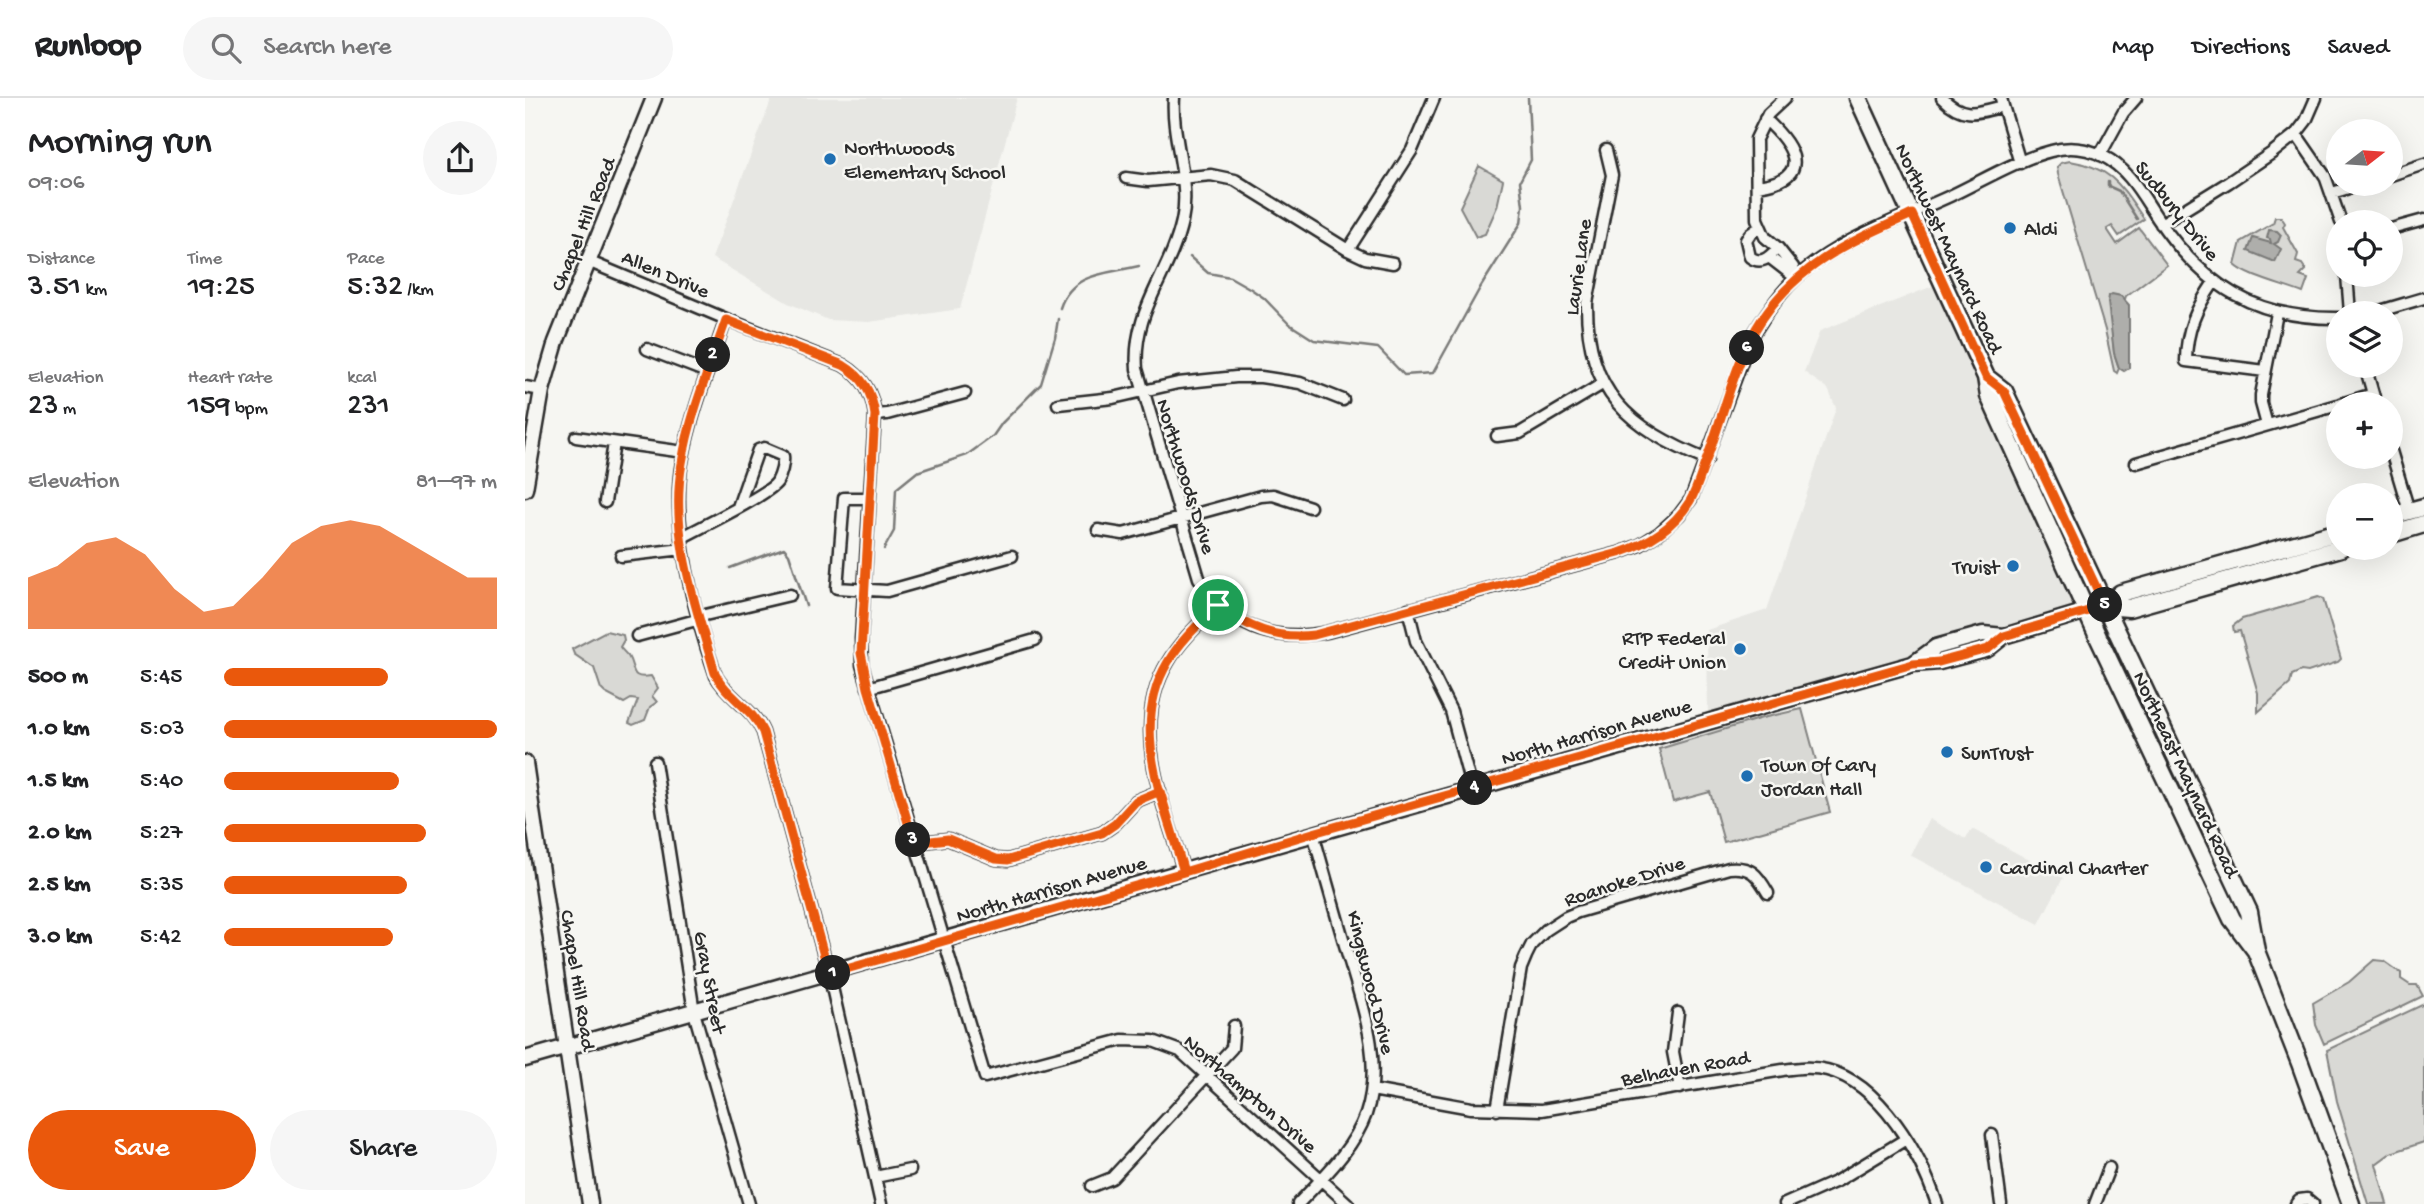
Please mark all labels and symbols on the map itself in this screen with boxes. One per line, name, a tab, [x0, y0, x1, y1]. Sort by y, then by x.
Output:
north arrow	[2326, 119, 2403, 196]
place label: Northwoods Elementary School	[844, 138, 1006, 187]
street label: Northwest Maynard Road	[1887, 140, 2007, 360]
marker: Northwoods Elementary School	[822, 151, 838, 167]
street label: Chapel Hill Road	[547, 153, 624, 296]
street label: Sudbury Drive	[2127, 157, 2224, 268]
street label: Laurie Lane	[1561, 216, 1600, 317]
place label: Aldi	[2024, 219, 2058, 244]
marker: Aldi	[2002, 220, 2018, 236]
street label: Allen Drive	[617, 247, 713, 306]
pin: 6	[1729, 330, 1765, 366]
pin: 2	[695, 338, 731, 372]
street label: Northwoods Drive	[1148, 396, 1219, 559]
place label: Truist	[1952, 557, 2001, 582]
marker: Truist	[2005, 558, 2021, 574]
pin	[1188, 575, 1248, 635]
pin: 5	[2087, 588, 2123, 622]
place label: RTP Federal Credit Union	[1618, 628, 1726, 677]
marker: RTP Federal Credit Union	[1732, 641, 1748, 657]
street label: Northeast Maynard Road	[2125, 668, 2243, 884]
street label: North Harrison Avenue	[1499, 695, 1696, 773]
place label: SunTrust	[1961, 743, 2035, 768]
marker: SunTrust	[1939, 744, 1955, 760]
place label: Town Of Cary Jordan Hall	[1760, 755, 1876, 804]
marker: Town Of Cary Jordan Hall	[1739, 768, 1755, 784]
pin: 4	[1457, 770, 1493, 806]
pin: 3	[895, 822, 931, 858]
street label: North Harrison Avenue	[954, 852, 1151, 930]
street label: Roanoke Drive	[1562, 852, 1690, 915]
place label: Cardinal Charter	[2000, 858, 2149, 883]
marker: Cardinal Charter	[1978, 859, 1994, 875]
street label: Chapel Hill Road	[552, 909, 599, 1054]
street label: Kingswood Drive	[1339, 909, 1399, 1058]
street label: Gray Street	[685, 929, 730, 1038]
pin: 1	[815, 956, 851, 990]
street label: Northampton Drive	[1177, 1031, 1322, 1161]
street label: Belhaven Road	[1618, 1047, 1753, 1094]

